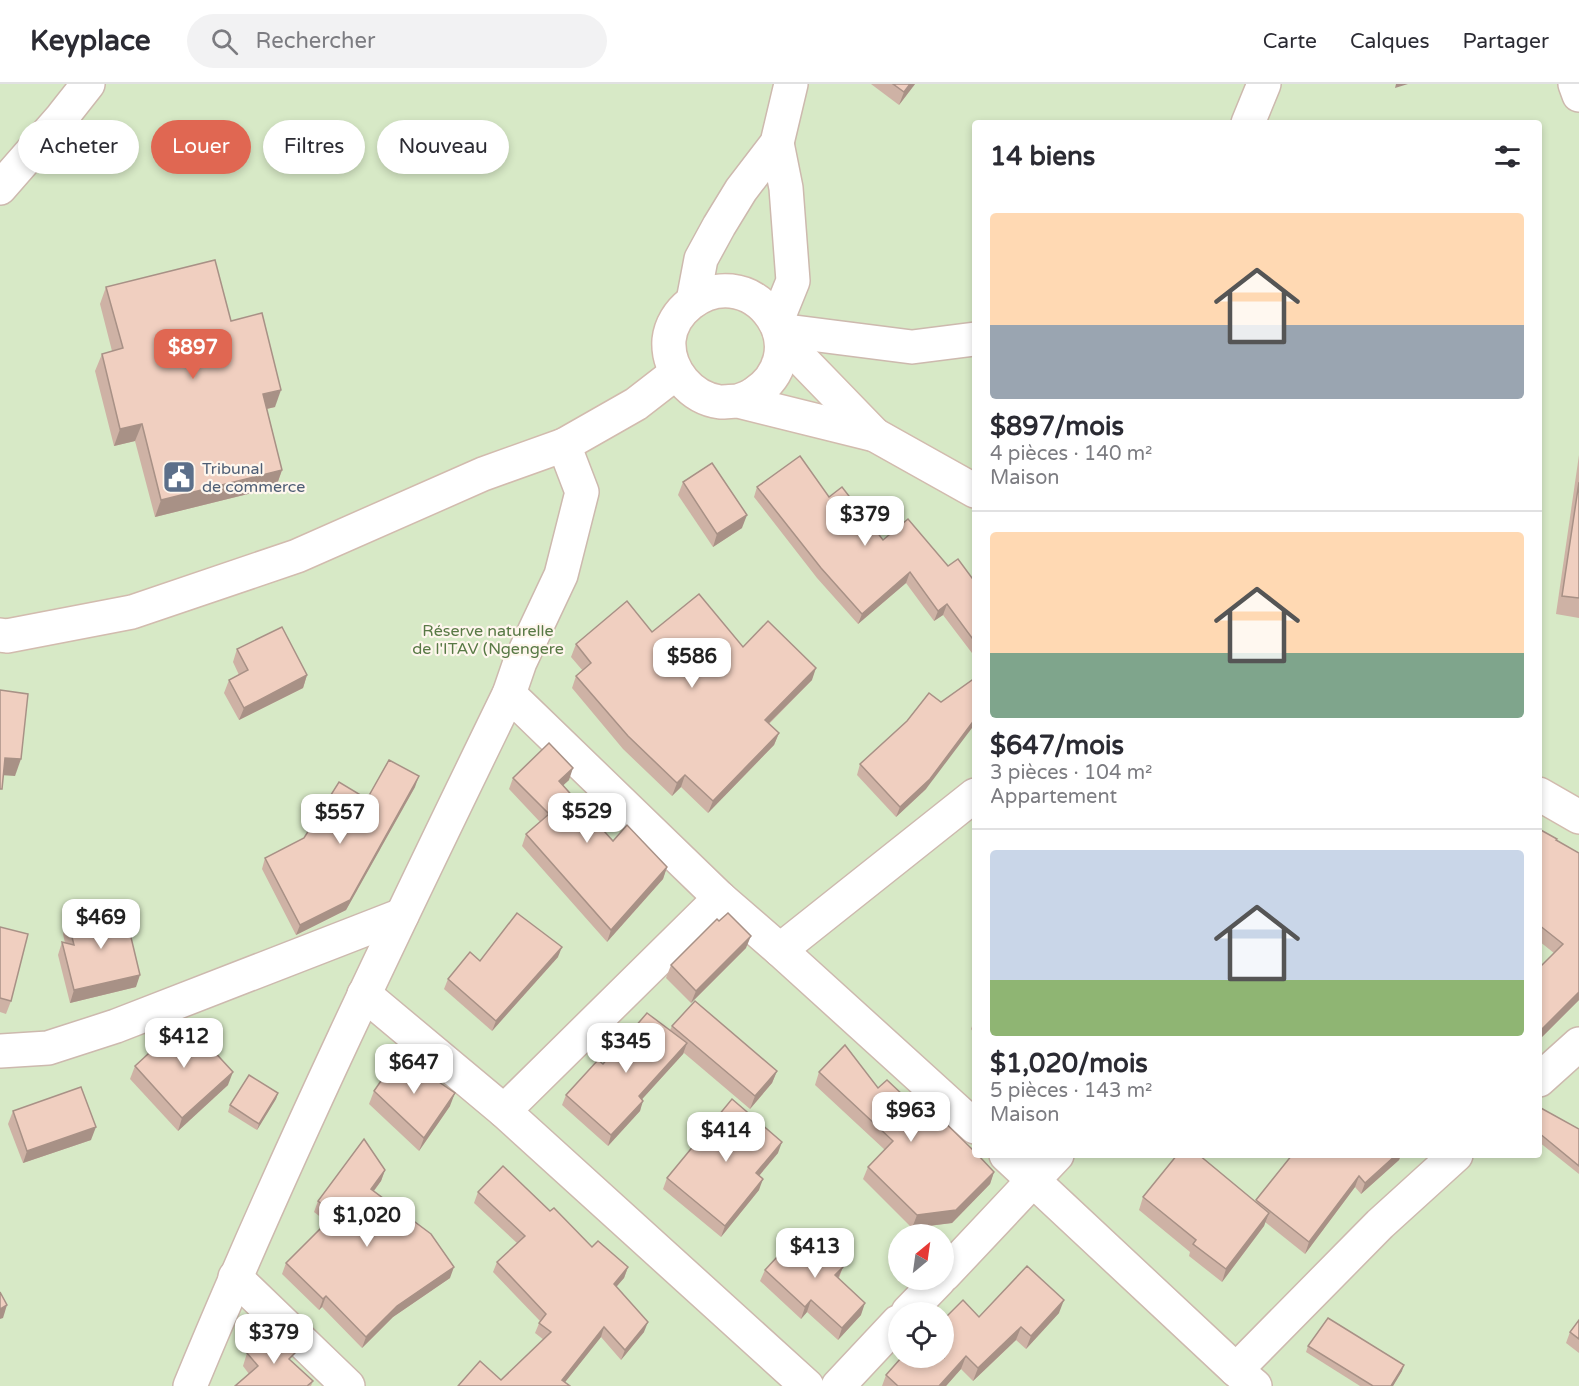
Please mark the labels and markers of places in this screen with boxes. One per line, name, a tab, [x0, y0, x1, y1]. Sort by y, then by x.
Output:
pin: $897	[157, 329, 229, 380]
public building icon: Tribunal de commerce	[161, 459, 197, 495]
place label: Tribunal de commerce	[202, 459, 305, 497]
pin: $379	[829, 496, 901, 547]
pin: $586	[656, 638, 728, 689]
pin: $529	[551, 793, 623, 844]
pin: $557	[304, 794, 376, 845]
pin: $469	[65, 899, 137, 950]
pin: $412	[148, 1018, 220, 1069]
pin: $345	[590, 1023, 662, 1074]
pin: $647	[378, 1044, 450, 1095]
pin: $963	[875, 1092, 947, 1143]
pin: $414	[690, 1112, 762, 1163]
pin: $1,020	[318, 1197, 416, 1248]
pin: $413	[779, 1228, 851, 1279]
pin: $379	[238, 1314, 310, 1365]

